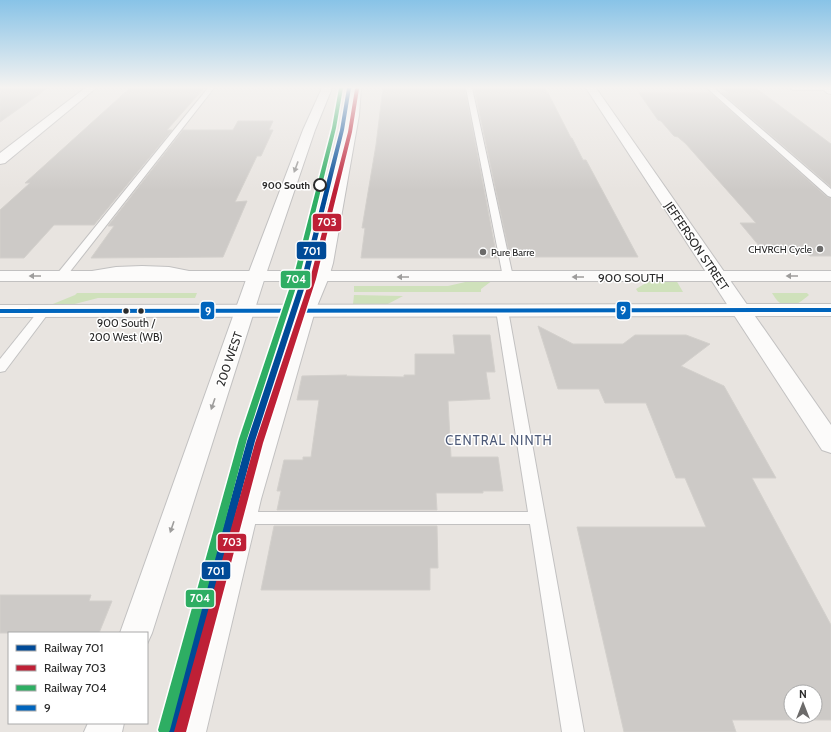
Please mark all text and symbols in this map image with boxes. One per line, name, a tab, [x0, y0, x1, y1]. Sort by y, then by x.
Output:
one-way arrow	[293, 161, 299, 173]
marker: 900 South	[313, 178, 327, 192]
place label: 900 South	[262, 179, 310, 192]
street label: JEFFERSON STREET	[661, 198, 733, 294]
line badge: 703	[312, 213, 342, 232]
text: 703	[317, 215, 337, 229]
line badge: 701	[296, 241, 327, 260]
place label: CHVRCH Cycle	[748, 243, 812, 256]
text: 701	[303, 244, 321, 258]
marker: CHVRCH Cycle	[815, 244, 825, 254]
place label: Pure Barre	[491, 246, 534, 259]
marker: Pure Barre	[478, 247, 488, 257]
line badge: 704	[280, 270, 311, 289]
street label: 900 SOUTH	[598, 270, 664, 285]
text: 704	[286, 272, 306, 286]
one-way arrow	[28, 273, 41, 279]
one-way arrow	[785, 273, 798, 279]
one-way arrow	[396, 274, 409, 280]
one-way arrow	[571, 274, 584, 280]
line badge: 9	[200, 301, 215, 320]
line badge: 9	[616, 301, 631, 320]
text: 9	[620, 303, 626, 317]
text: 9	[205, 304, 211, 318]
marker: 900 South / 200 West (WB)	[121, 306, 131, 316]
unlabelled marker	[136, 306, 146, 316]
place label: 900 South / 200 West (WB)	[89, 316, 163, 344]
street label: 200 WEST	[213, 329, 246, 388]
one-way arrow	[210, 398, 216, 410]
district label: CENTRAL NINTH	[445, 432, 553, 448]
one-way arrow	[169, 521, 175, 533]
line badge: 703	[217, 533, 247, 552]
text: 703	[222, 535, 242, 549]
line badge: 701	[201, 561, 231, 580]
text: 701	[207, 564, 225, 578]
line badge: 704	[185, 589, 215, 608]
text: 704	[190, 591, 210, 605]
legend	[8, 632, 148, 724]
text: Railway 701	[44, 640, 103, 655]
text: Railway 703	[44, 660, 106, 675]
text: Railway 704	[44, 680, 106, 695]
north arrow	[783, 684, 823, 724]
text: N	[799, 687, 807, 701]
text: 9	[44, 700, 51, 715]

